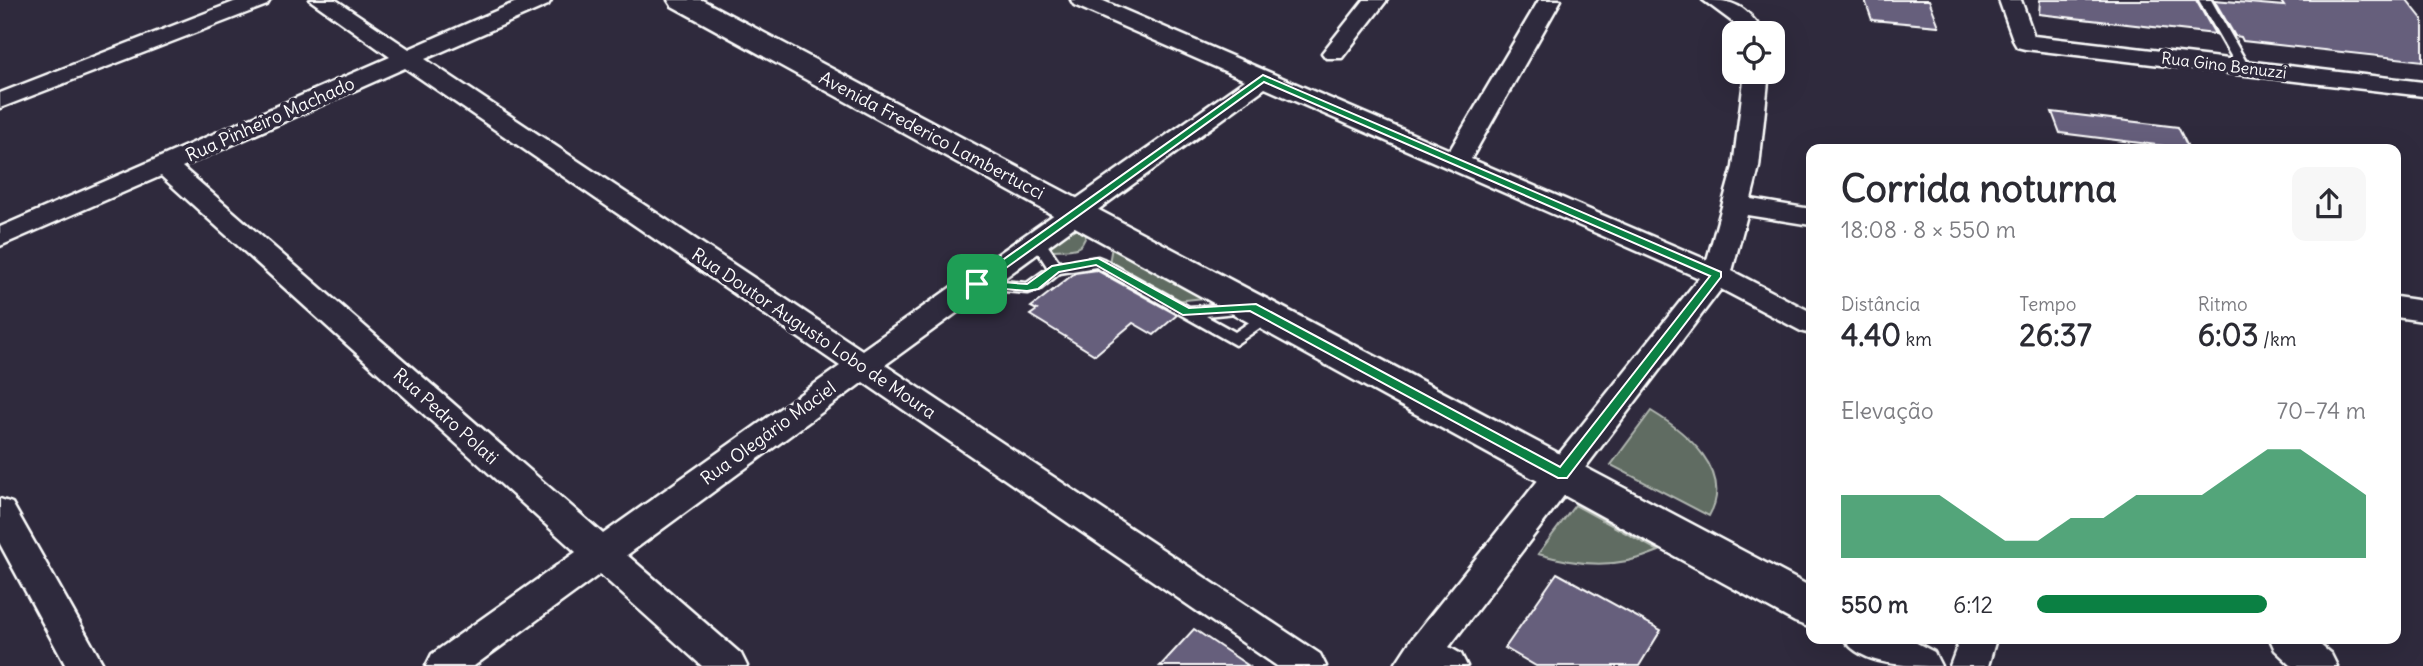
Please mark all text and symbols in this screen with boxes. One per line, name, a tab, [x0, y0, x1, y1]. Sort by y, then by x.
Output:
map controls	[1722, 21, 1785, 84]
button: locate	[1722, 21, 1785, 84]
street label: Rua Gino Benuzzi	[2160, 47, 2288, 83]
street label: Avenida Frederico Lambertucci	[815, 66, 1049, 204]
street label: Rua Pinheiro Machado	[182, 71, 358, 167]
text: Corrida noturna	[1841, 165, 2117, 212]
button: share	[2292, 167, 2366, 241]
text: 18:08 · 8 × 550 m	[1841, 215, 2016, 244]
street label: Rua Doutor Augusto Lobo de Moura	[687, 242, 941, 424]
pin	[947, 254, 1007, 314]
icon: arrive	[958, 265, 996, 303]
text: Distância	[1841, 292, 1920, 316]
text: Tempo	[2019, 292, 2076, 316]
text: Ritmo	[2198, 292, 2248, 316]
text: 4.40	[1841, 316, 1901, 354]
text: 26:37	[2019, 316, 2092, 354]
text: 6:03	[2198, 316, 2259, 354]
text: km	[1901, 327, 1932, 351]
text: /km	[2259, 327, 2296, 351]
street label: Rua Pedro Polati	[389, 363, 503, 469]
street label: Rua Olegário Maciel	[696, 376, 840, 490]
text: Elevação	[1841, 396, 1934, 425]
text: 70–74 m	[2277, 396, 2366, 425]
text: 550 m	[1841, 590, 1908, 619]
text: 6:12	[1953, 590, 1993, 619]

